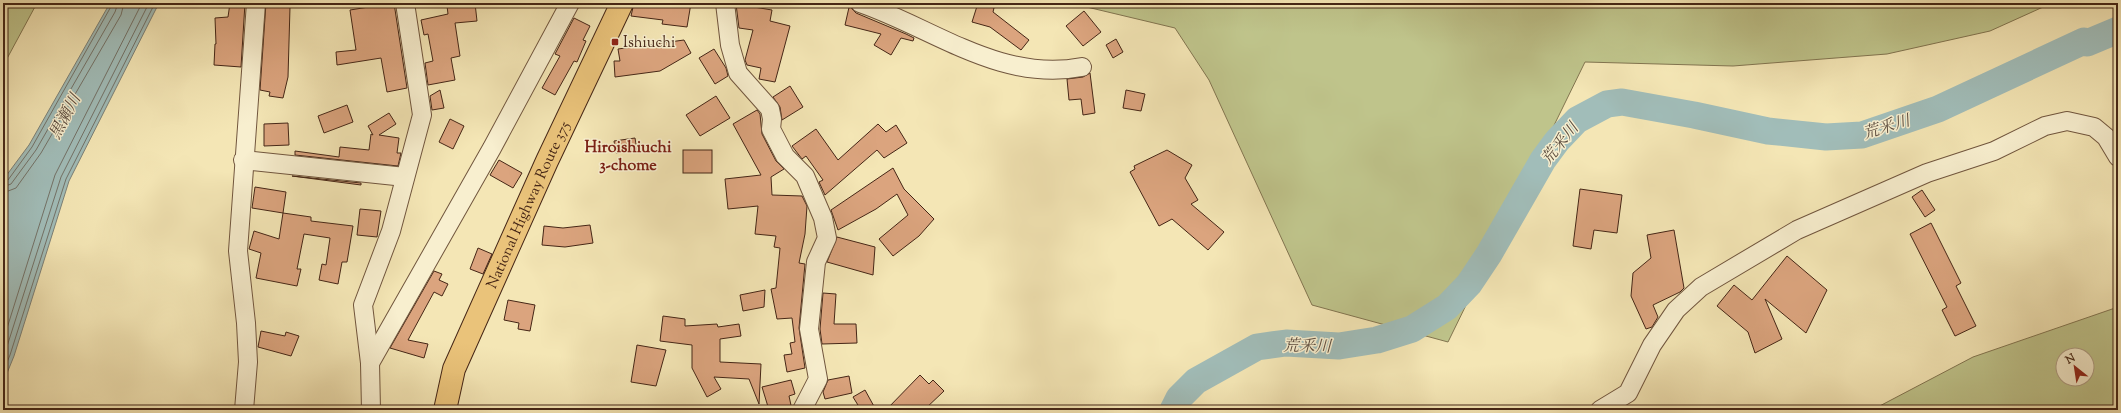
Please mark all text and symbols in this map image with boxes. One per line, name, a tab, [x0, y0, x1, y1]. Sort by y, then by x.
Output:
place label: Ishiuchi	[623, 33, 675, 54]
marker: Ishiuchi	[610, 37, 620, 47]
water label: 黒瀬川	[45, 89, 89, 144]
water label: 荒釆川	[1860, 110, 1915, 146]
water label: 荒釆川	[1537, 117, 1586, 170]
street label: National Highway Route 375	[482, 118, 576, 292]
district label: Hiroishiuchi 3-chome	[585, 137, 672, 178]
water label: 荒釆川	[1283, 336, 1333, 359]
north arrow	[2055, 347, 2095, 387]
text: N	[2062, 350, 2078, 369]

